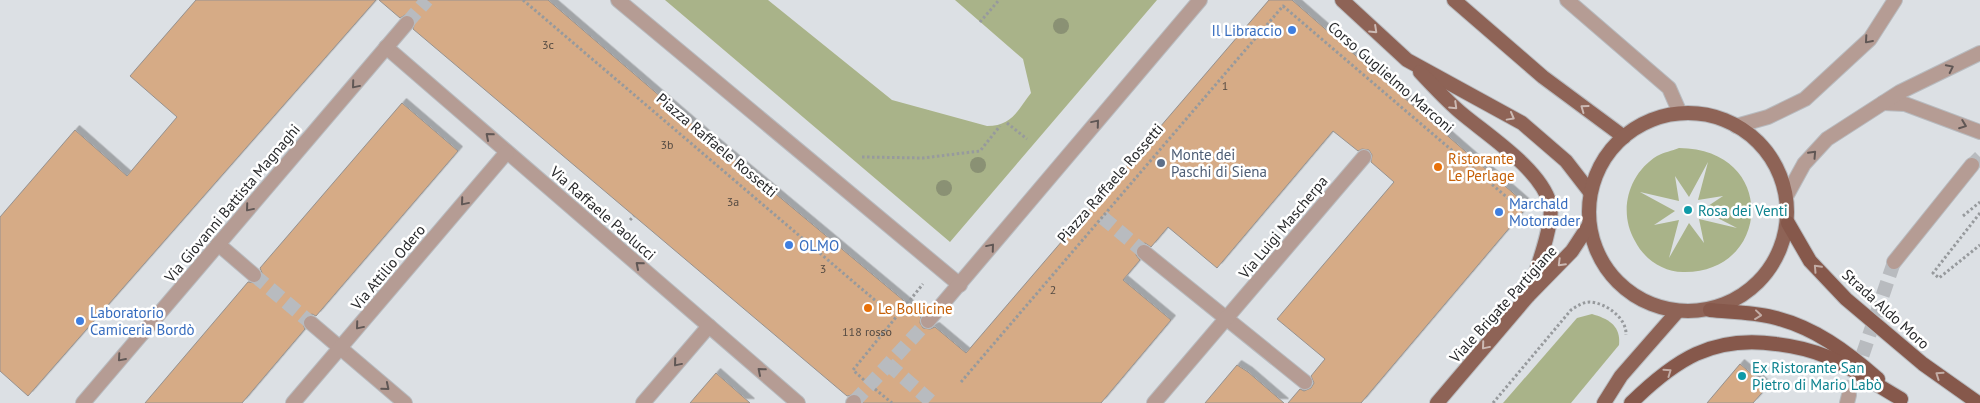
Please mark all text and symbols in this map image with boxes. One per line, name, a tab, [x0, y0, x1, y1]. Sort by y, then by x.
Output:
street label: Corso Guglielmo Marconi	[1324, 17, 1458, 137]
place label: Il Libraccio	[1212, 21, 1282, 40]
marker: Il Libraccio	[1286, 24, 1298, 36]
one-way arrow	[1369, 24, 1378, 33]
one-way arrow	[1865, 35, 1874, 44]
house number: 3c	[542, 37, 555, 52]
one-way arrow	[1945, 63, 1954, 74]
house number: 1	[1222, 78, 1228, 93]
one-way arrow	[351, 79, 360, 88]
street label: Piazza Raffaele Rossetti	[653, 89, 781, 201]
one-way arrow	[1448, 100, 1457, 109]
one-way arrow	[1580, 105, 1590, 114]
one-way arrow	[1505, 111, 1514, 121]
street label: Piazza Raffaele Rossetti	[1053, 119, 1167, 247]
one-way arrow	[1958, 119, 1967, 129]
street label: Via Giovanni Battista Magnaghi	[160, 120, 304, 287]
one-way arrow	[1090, 120, 1099, 129]
one-way arrow	[486, 133, 495, 142]
house number: 3b	[660, 137, 674, 152]
place label: Monte dei Paschi di Siena	[1171, 145, 1267, 181]
place label: Ristorante Le Perlage	[1448, 149, 1515, 185]
one-way arrow	[1807, 151, 1816, 160]
marker: Monte dei Paschi di Siena	[1155, 157, 1167, 169]
street label: Via Raffaele Paolucci	[546, 161, 660, 264]
marker: Ristorante Le Perlage	[1432, 161, 1444, 173]
street label: Via Luigi Mascherpa	[1234, 172, 1332, 283]
house number: 3a	[727, 194, 739, 209]
place label: Marchald Motorrader	[1509, 194, 1580, 230]
one-way arrow	[461, 196, 470, 205]
place label: Rosa dei Venti	[1698, 201, 1788, 220]
one-way arrow	[247, 202, 255, 211]
marker: Rosa dei Venti	[1682, 204, 1694, 216]
marker: Marchald Motorrader	[1493, 206, 1505, 218]
street label: Via Attilio Odero	[346, 220, 429, 314]
place label: OLMO	[799, 236, 839, 255]
marker: OLMO	[783, 239, 795, 251]
street label: Viale Brigate Partigiane	[1445, 241, 1561, 367]
one-way arrow	[986, 244, 995, 253]
one-way arrow	[1558, 257, 1567, 266]
house number: 3	[820, 261, 826, 276]
one-way arrow	[635, 262, 644, 271]
one-way arrow	[1814, 265, 1823, 274]
street label: Strada Aldo Moro	[1838, 265, 1934, 353]
house number: 2	[1050, 282, 1056, 297]
place label: Le Bollicine	[878, 299, 953, 318]
marker: Le Bollicine	[862, 302, 874, 314]
place label: Laboratorio Camiceria Bordò	[90, 303, 195, 339]
one-way arrow	[1755, 309, 1763, 320]
marker: Laboratorio Camiceria Bordò	[74, 315, 86, 327]
one-way arrow	[355, 320, 364, 329]
house number: 118 rosso	[842, 324, 892, 339]
one-way arrow	[1482, 341, 1491, 350]
one-way arrow	[118, 353, 127, 362]
one-way arrow	[674, 357, 683, 366]
place label: Ex Ristorante San Pietro di Mario Labò	[1752, 358, 1882, 394]
one-way arrow	[758, 368, 767, 377]
one-way arrow	[1662, 369, 1672, 378]
marker: Ex Ristorante San Pietro di Mario Labò	[1736, 370, 1748, 382]
one-way arrow	[1935, 372, 1944, 381]
one-way arrow	[380, 381, 389, 389]

